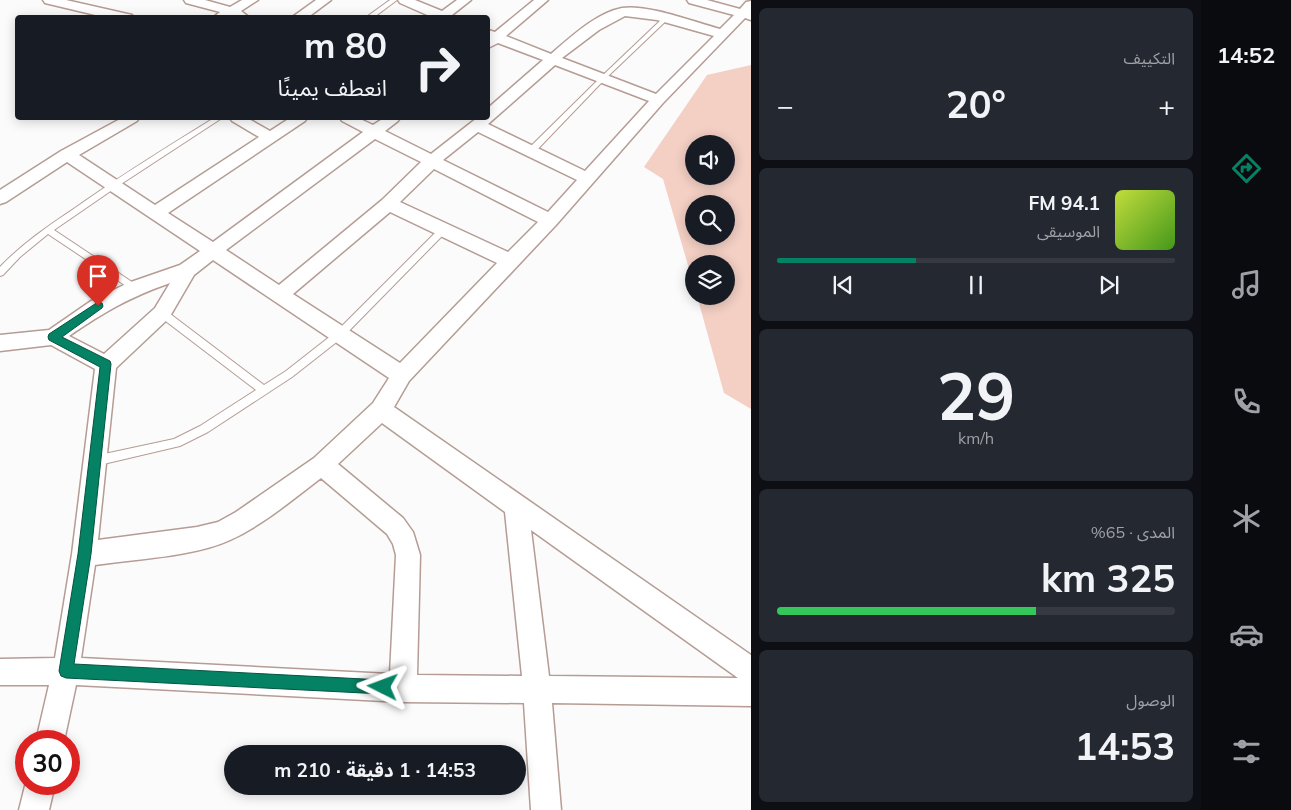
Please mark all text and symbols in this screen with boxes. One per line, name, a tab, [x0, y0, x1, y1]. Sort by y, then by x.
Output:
text: 80 m	[304, 23, 387, 67]
icon: right	[405, 35, 470, 100]
text: 14:52	[1217, 41, 1275, 69]
text: التكييف	[1123, 48, 1175, 68]
text: انعطف يمينًا	[277, 74, 387, 102]
text: 20°	[946, 80, 1006, 128]
text: −	[777, 88, 794, 123]
text: +	[1158, 88, 1175, 123]
map controls	[685, 135, 735, 305]
button: sound	[685, 135, 735, 185]
icon: directions	[1229, 151, 1264, 186]
text: 94.1 FM	[1028, 191, 1100, 215]
button: search	[685, 195, 735, 245]
text: الموسيقى	[1037, 221, 1100, 241]
pin	[77, 255, 119, 306]
button: layers	[685, 255, 735, 305]
icon: arrive	[84, 262, 112, 290]
icon: music	[1229, 267, 1264, 302]
icon: previous	[829, 271, 857, 299]
icon: pause	[962, 271, 990, 299]
icon: next	[1095, 271, 1123, 299]
text: 29	[937, 355, 1015, 436]
icon: phone	[1229, 384, 1264, 419]
text: km/h	[958, 428, 994, 448]
icon: climate	[1229, 501, 1264, 536]
text: المدى · 65%	[1091, 522, 1175, 542]
text: 325 km	[1041, 554, 1175, 602]
icon: car	[1229, 617, 1264, 652]
position arrow	[356, 660, 408, 712]
text: الوصول	[1126, 690, 1175, 710]
text: 14:53	[1074, 722, 1175, 770]
speed limit sign: 30	[15, 730, 80, 795]
icon: filters	[1229, 734, 1264, 769]
text: 14:53 · 1 دقيقة · 210 m	[274, 758, 476, 782]

